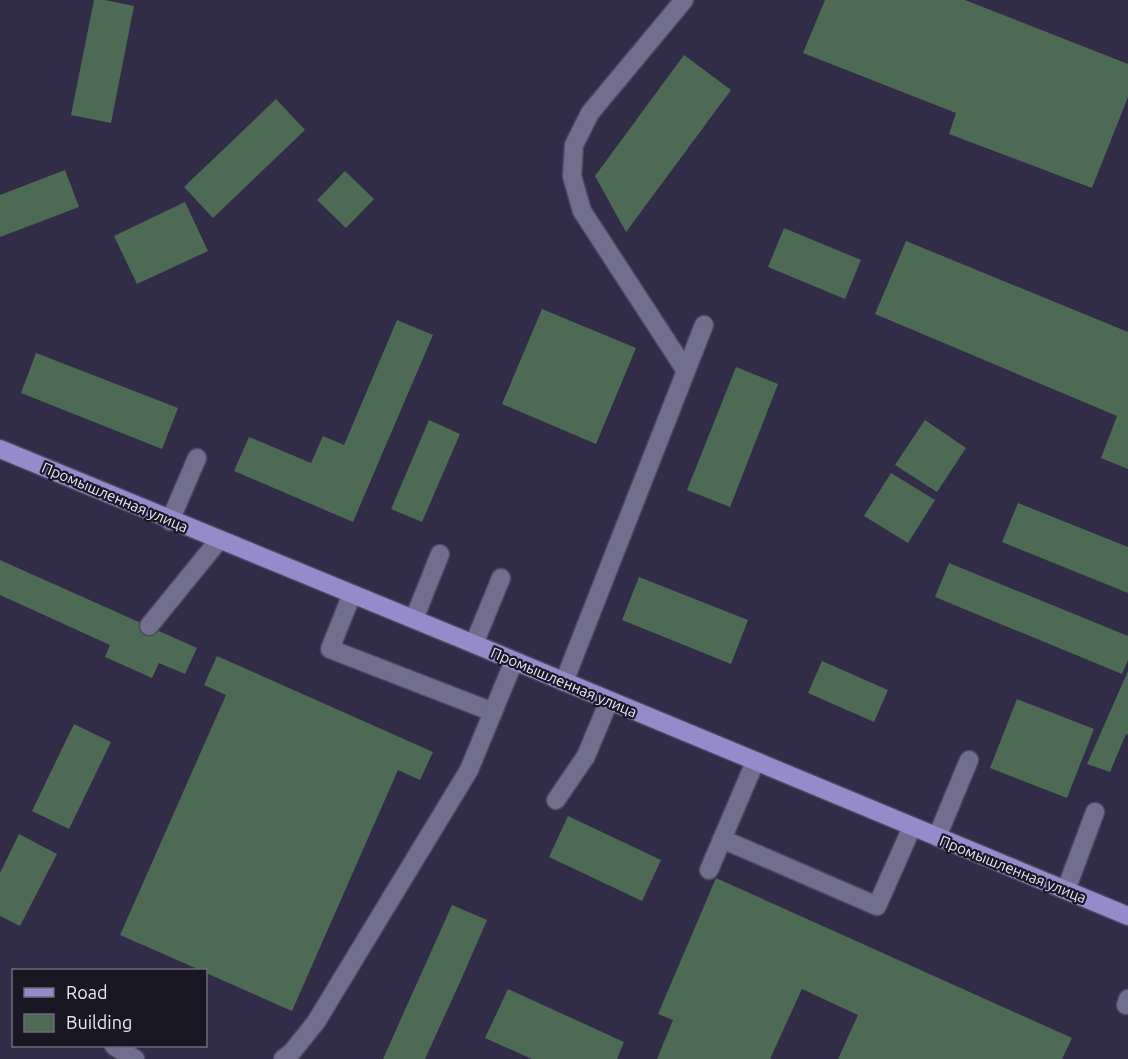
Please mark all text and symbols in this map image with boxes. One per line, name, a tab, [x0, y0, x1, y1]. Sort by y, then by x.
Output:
street label: Промышленная улица	[39, 459, 191, 535]
street label: Промышленная улица	[488, 644, 640, 720]
street label: Промышленная улица	[937, 832, 1089, 906]
legend	[12, 969, 207, 1047]
text: Road	[66, 982, 108, 1002]
text: Building	[66, 1012, 132, 1032]

